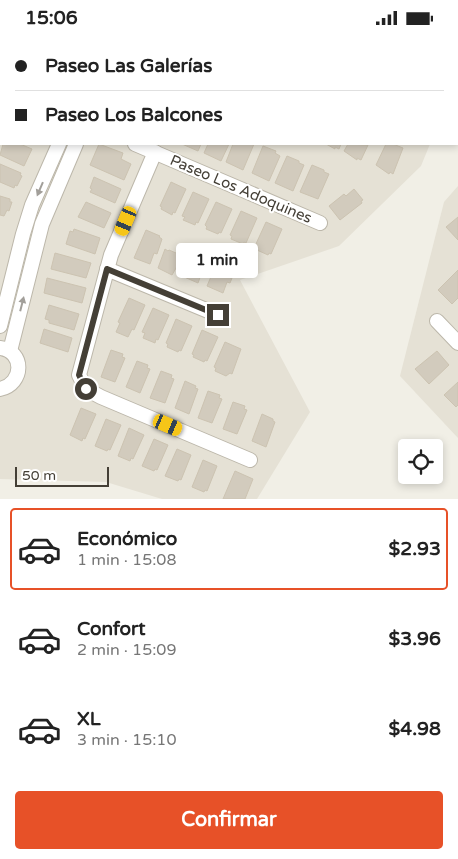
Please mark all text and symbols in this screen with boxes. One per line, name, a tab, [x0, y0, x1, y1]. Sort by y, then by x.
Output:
text: 15:06	[25, 7, 78, 29]
text: Paseo Las Galerías	[45, 55, 212, 77]
text: Paseo Los Balcones	[45, 104, 223, 126]
street label: Paseo Los Adoquines	[167, 151, 315, 227]
one-way arrow	[35, 182, 43, 196]
car	[113, 204, 138, 238]
callout: 1 min	[177, 243, 259, 277]
text: 1 min	[196, 250, 238, 270]
one-way arrow	[18, 296, 26, 311]
route end	[207, 304, 229, 326]
route start	[75, 378, 97, 400]
car	[151, 412, 184, 438]
map controls	[398, 439, 443, 484]
button: locate	[398, 439, 443, 484]
scale bar	[15, 464, 109, 487]
text: 50 m	[22, 467, 56, 484]
icon: car	[17, 527, 62, 572]
text: Económico	[77, 528, 177, 550]
text: $2.93	[389, 538, 441, 560]
text: 1 min · 15:08	[77, 550, 176, 570]
icon: car	[17, 617, 62, 662]
text: Confort	[77, 618, 146, 640]
text: $3.96	[389, 628, 441, 650]
text: 2 min · 15:09	[77, 640, 176, 660]
icon: car	[17, 707, 62, 752]
text: XL	[77, 708, 101, 730]
text: $4.98	[389, 718, 441, 740]
text: 3 min · 15:10	[77, 730, 176, 750]
button: Confirmar	[15, 791, 443, 849]

